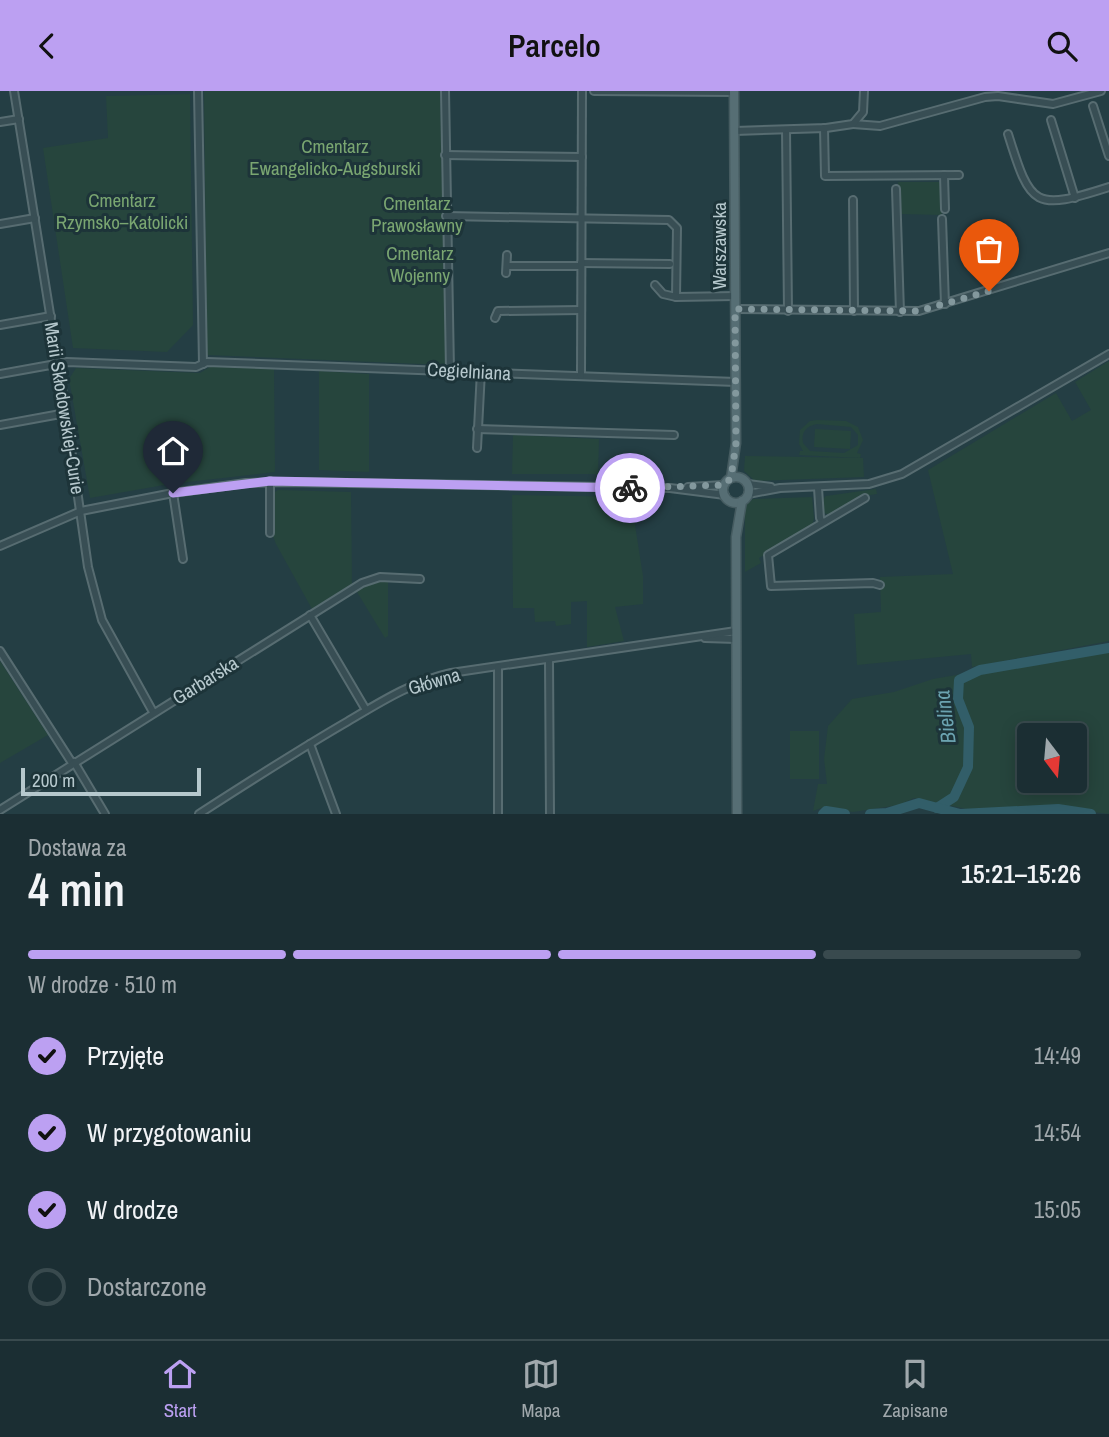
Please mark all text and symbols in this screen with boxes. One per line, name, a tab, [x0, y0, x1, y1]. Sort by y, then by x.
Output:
text: Parcelo	[508, 24, 601, 67]
icon: back	[28, 27, 66, 65]
icon: search	[1043, 27, 1081, 65]
park label: Cmentarz Ewangelicko-Augsburski	[249, 133, 421, 181]
park label: Cmentarz Rzymsko–Katolicki	[56, 187, 188, 235]
park label: Cmentarz Prawosławny	[371, 190, 463, 238]
street label: Warszawska	[706, 202, 732, 290]
pin	[959, 219, 1019, 291]
icon: bag	[970, 230, 1008, 268]
park label: Cmentarz Wojenny	[386, 240, 454, 288]
street label: Marii Skłodowskiej-Curie	[39, 320, 91, 496]
street label: Cegielniana	[426, 356, 512, 386]
pin	[143, 421, 203, 493]
icon: home	[154, 432, 192, 470]
courier	[595, 453, 665, 523]
icon: bike	[611, 469, 649, 507]
street label: Garbarska	[167, 650, 243, 710]
street label: Główna	[405, 661, 463, 701]
water label: Bielina	[927, 689, 963, 745]
north arrow	[1017, 723, 1087, 793]
map controls	[1017, 723, 1087, 793]
scale bar	[21, 765, 201, 797]
text: 200 m	[32, 767, 75, 793]
text: Dostawa za	[28, 832, 127, 863]
text: 15:21–15:26	[961, 856, 1081, 891]
text: 4 min	[28, 858, 125, 920]
text: W drodze · 510 m	[28, 969, 177, 1000]
icon: check	[28, 1037, 66, 1075]
text: Przyjęte	[87, 1038, 164, 1073]
text: 14:49	[1034, 1040, 1081, 1071]
icon: check	[28, 1114, 66, 1152]
text: W przygotowaniu	[87, 1115, 252, 1150]
text: 14:54	[1034, 1117, 1081, 1148]
icon: check	[28, 1191, 66, 1229]
text: W drodze	[87, 1192, 178, 1227]
text: 15:05	[1034, 1194, 1081, 1225]
text: Dostarczone	[87, 1269, 207, 1304]
tab: Start	[161, 1355, 199, 1423]
tab: Mapa	[522, 1355, 561, 1423]
tab: Zapisane	[883, 1355, 948, 1423]

